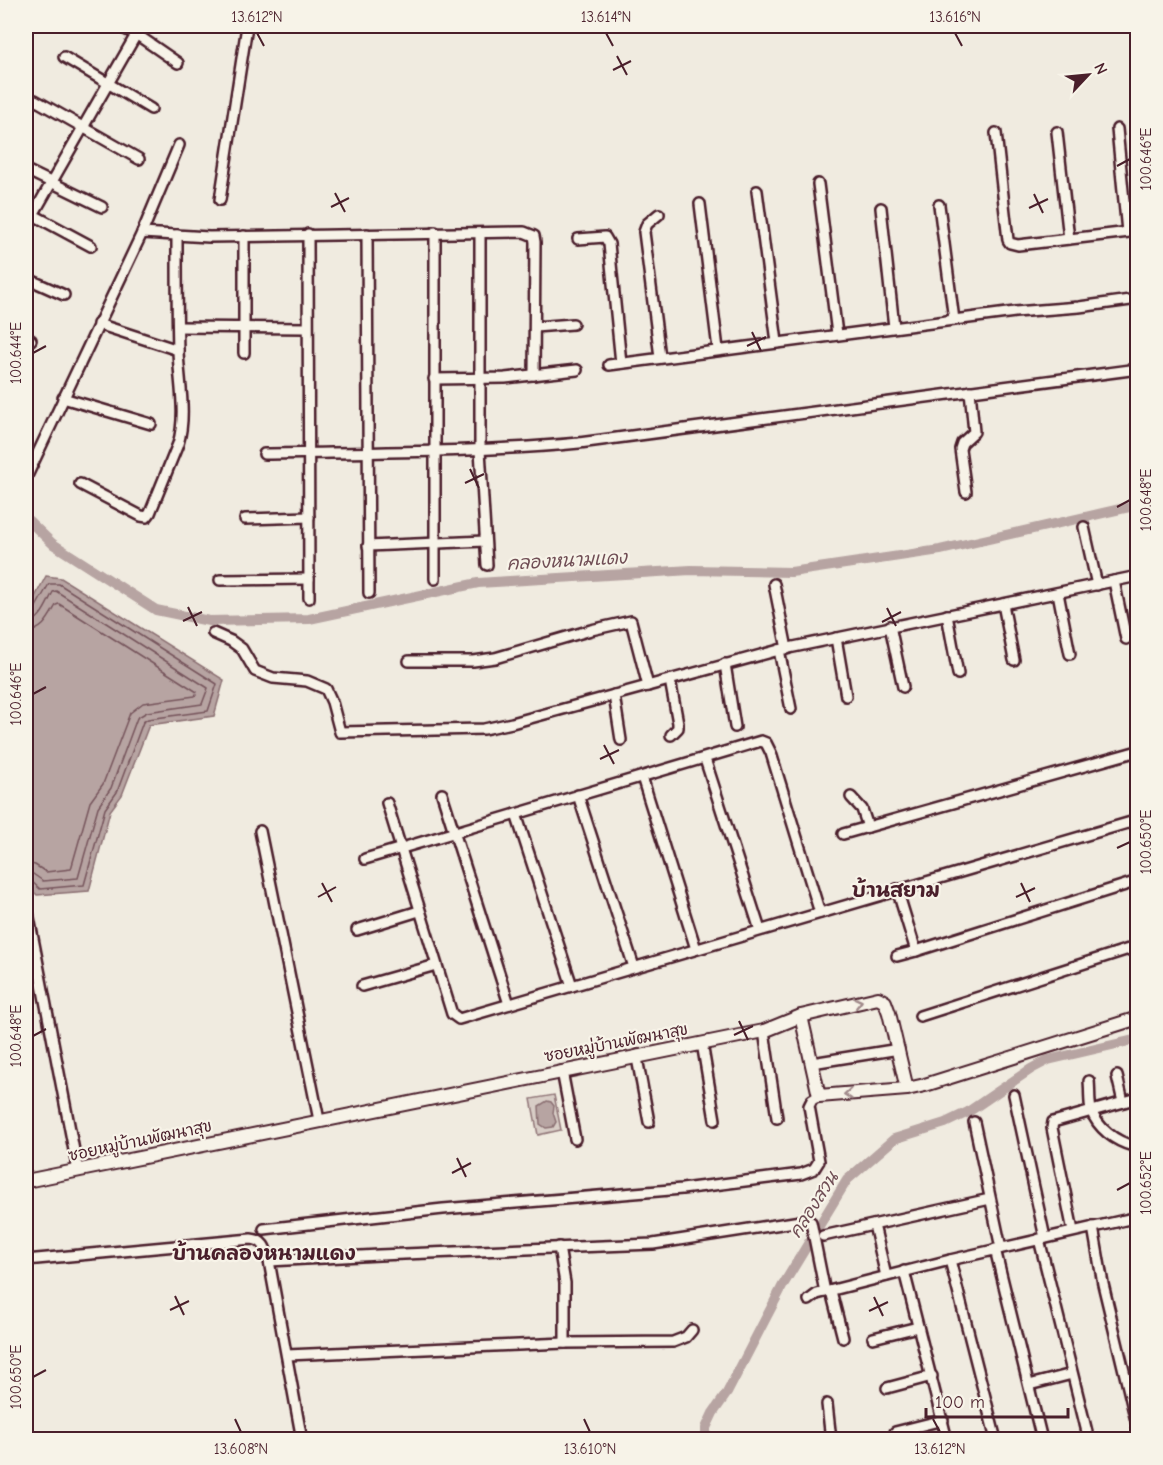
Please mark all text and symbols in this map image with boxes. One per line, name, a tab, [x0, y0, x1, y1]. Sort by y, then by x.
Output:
text: 13.612°N	[231, 8, 283, 26]
text: 13.614°N	[581, 8, 631, 26]
text: 13.616°N	[929, 8, 981, 26]
north arrow	[1058, 45, 1118, 105]
text: N	[1090, 60, 1111, 77]
text: 100.646°E	[1137, 128, 1155, 190]
text: 100.644°E	[7, 322, 25, 384]
text: 100.648°E	[1137, 469, 1155, 531]
water label: คลองหนามแดง	[506, 547, 629, 575]
text: 100.646°E	[7, 663, 25, 725]
text: 100.650°E	[1137, 810, 1155, 874]
district label: บ้านสยาม	[852, 877, 940, 902]
one-way arrow	[853, 997, 863, 1010]
text: 100.648°E	[7, 1005, 25, 1067]
street label: ซอยหมู่บ้านพัฒนาสุข	[542, 1017, 690, 1069]
one-way arrow	[844, 1087, 853, 1100]
street label: ซอยหมู่บ้านพัฒนาสุข	[66, 1114, 214, 1168]
text: 100.652°E	[1137, 1151, 1155, 1215]
water label: คลองสวน	[785, 1167, 844, 1242]
district label: บ้านคลองหนามแดง	[172, 1240, 356, 1265]
text: 100.650°E	[7, 1345, 25, 1409]
scale bar	[926, 1381, 1068, 1419]
text: 100 m	[935, 1392, 985, 1413]
text: 13.608°N	[214, 1440, 268, 1458]
text: 13.610°N	[564, 1440, 616, 1458]
text: 13.612°N	[914, 1440, 966, 1458]

